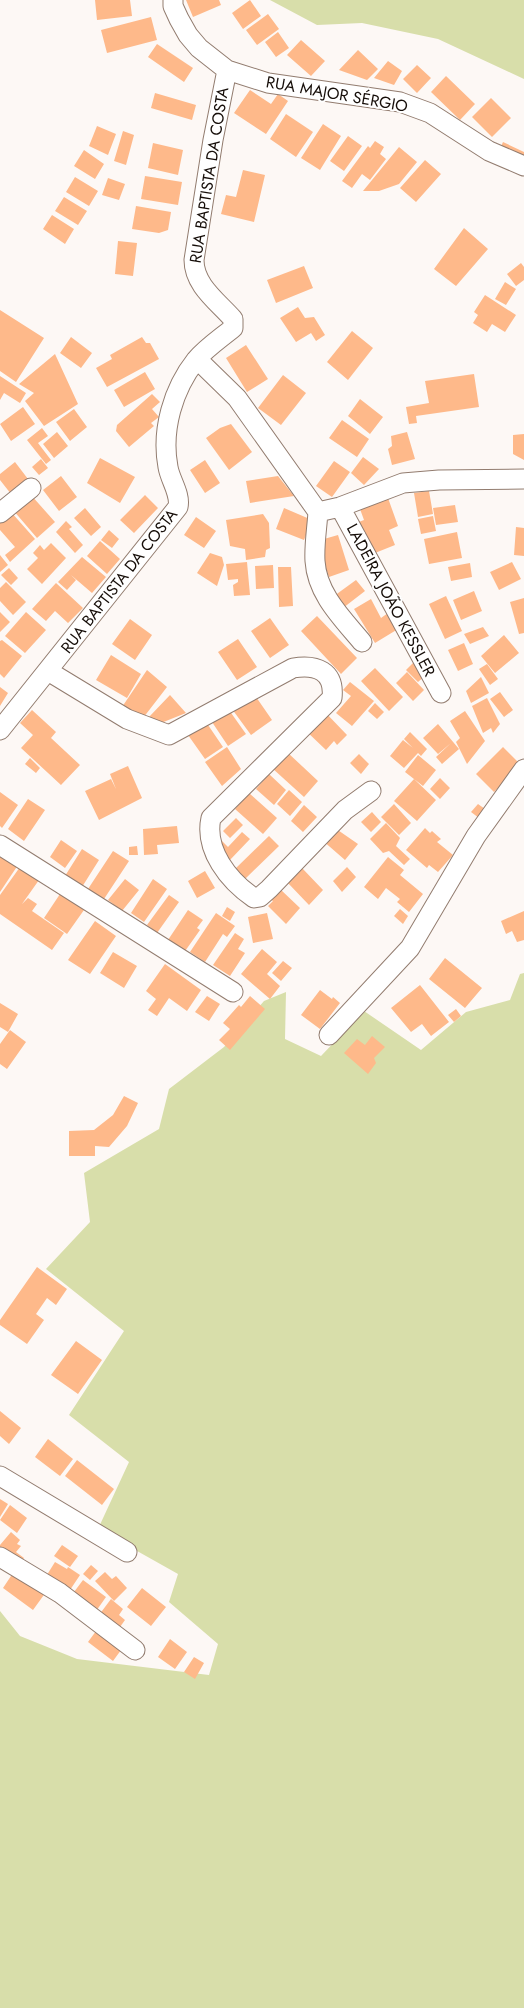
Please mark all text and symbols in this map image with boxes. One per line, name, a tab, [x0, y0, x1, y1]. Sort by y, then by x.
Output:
street label: RUA MAJOR SÉRGIO	[264, 70, 410, 118]
street label: RUA BAPTISTA DA COSTA	[184, 85, 234, 265]
street label: RUA BAPTISTA DA COSTA	[55, 504, 183, 658]
street label: LADEIRA JOÃO KESSLER	[341, 520, 441, 680]

